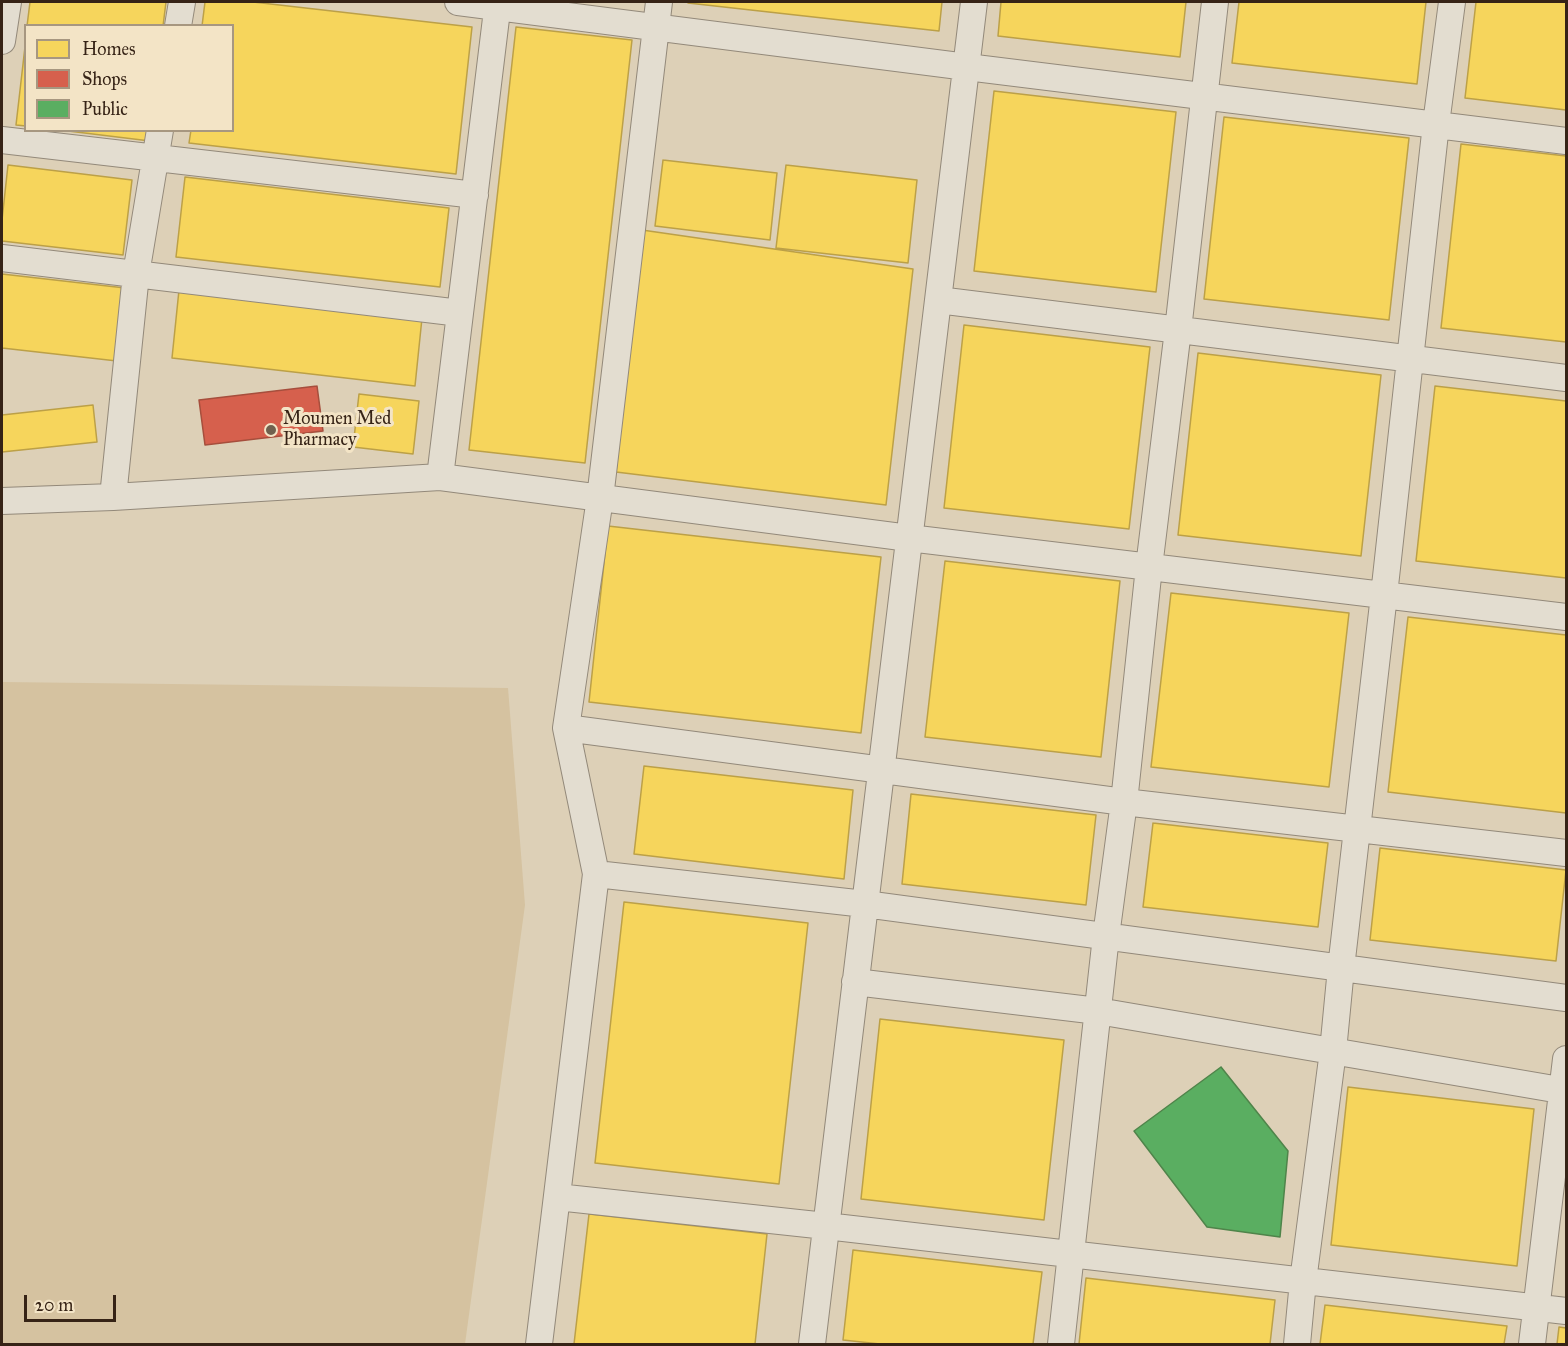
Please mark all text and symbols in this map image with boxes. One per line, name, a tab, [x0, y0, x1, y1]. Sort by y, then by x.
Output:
legend	[24, 24, 234, 132]
text: Homes	[82, 38, 136, 60]
text: Shops	[82, 68, 127, 90]
text: Public	[82, 98, 128, 120]
place label: Moumen Med Pharmacy	[283, 409, 391, 452]
marker: Moumen Med Pharmacy	[264, 423, 278, 437]
scale bar	[27, 1283, 118, 1321]
text: 20 m	[35, 1294, 73, 1316]

